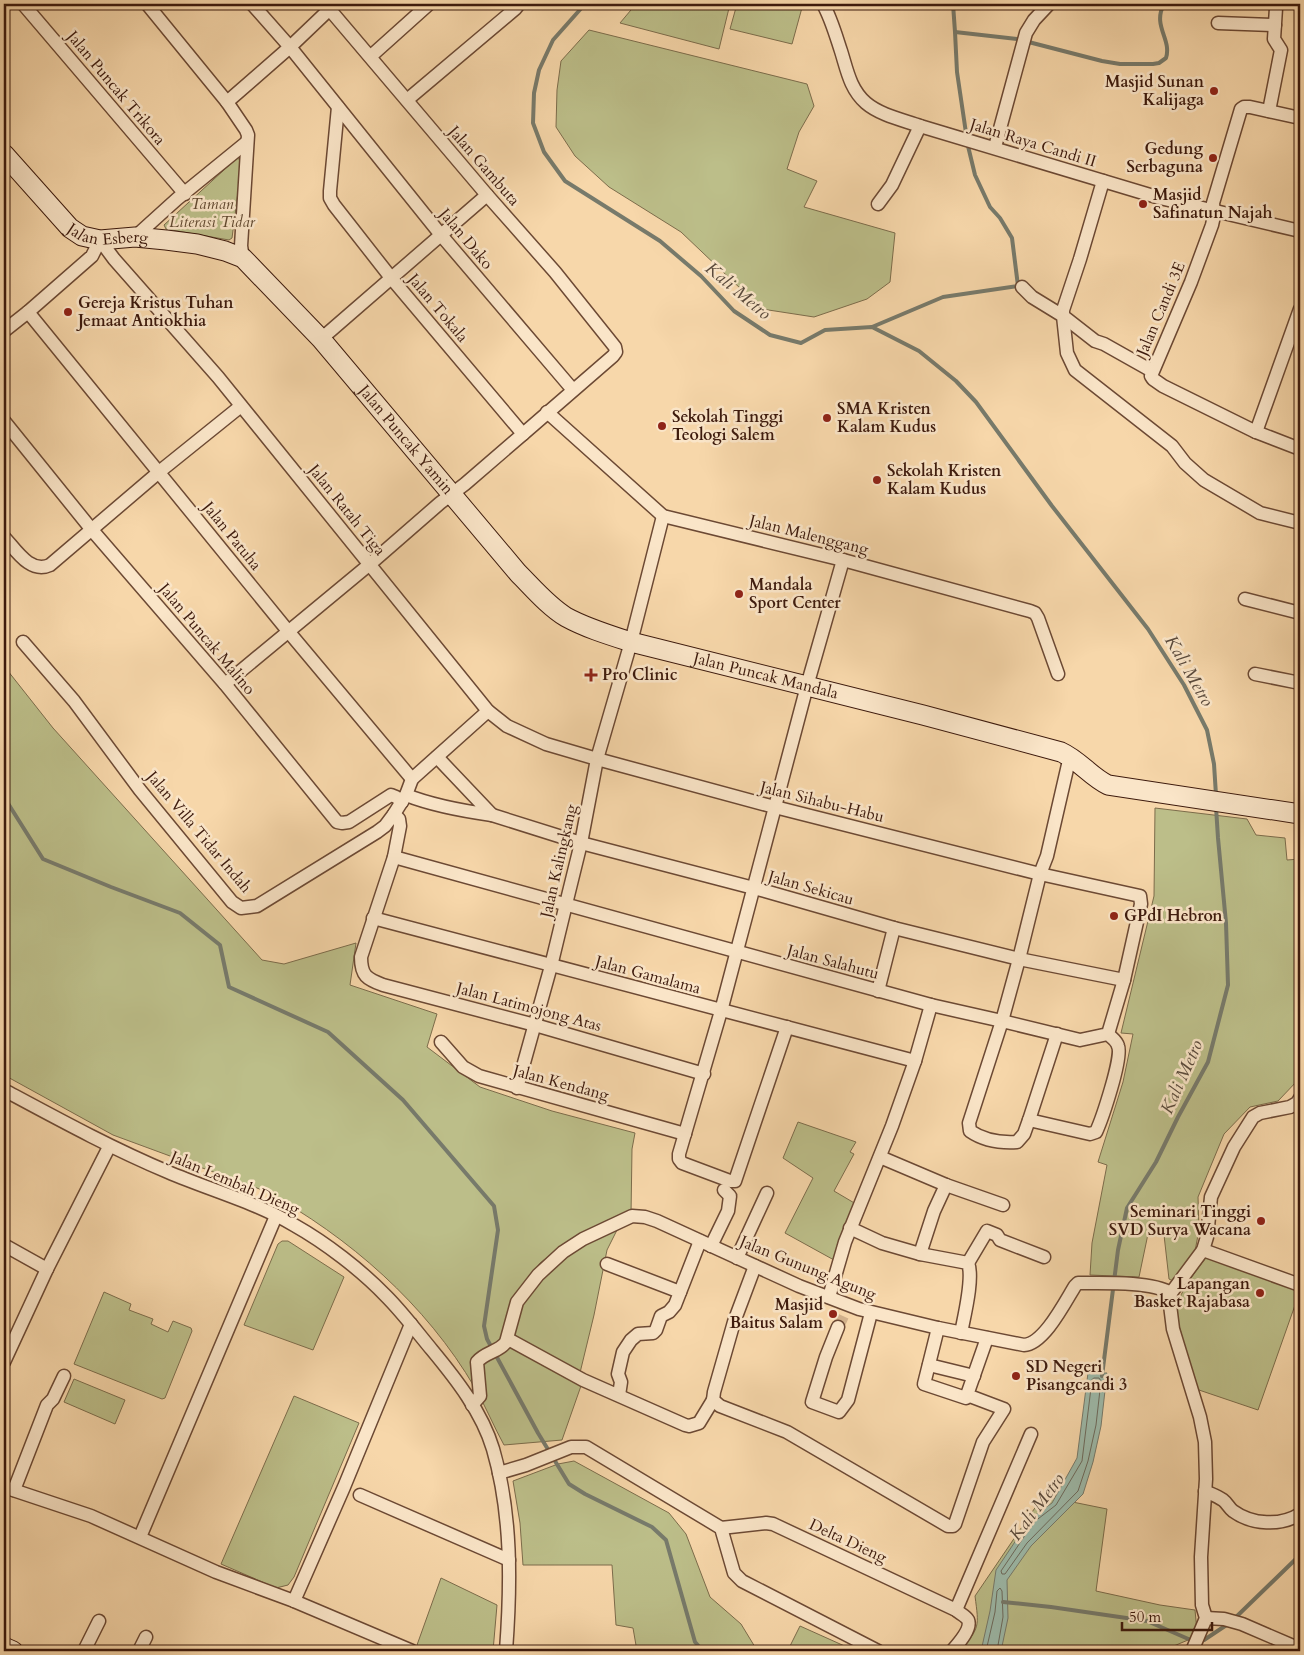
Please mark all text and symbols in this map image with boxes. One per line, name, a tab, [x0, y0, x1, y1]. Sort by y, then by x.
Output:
street label: Jalan Puncak Trikora	[60, 25, 170, 150]
place label: Masjid Sunan Kalijaga	[1105, 71, 1205, 111]
marker: Masjid Sunan Kalijaga	[1208, 85, 1220, 97]
street label: Jalan Raya Candi II	[965, 113, 1099, 173]
street label: Jalan Gambuta	[442, 120, 525, 211]
place label: Gedung Serbaguna	[1127, 138, 1203, 178]
marker: Gedung Serbaguna	[1207, 152, 1219, 164]
place label: Masjid Safinatun Najah	[1153, 184, 1273, 224]
park label: Taman Literasi Tidar	[169, 193, 256, 233]
marker: Masjid Safinatun Najah	[1137, 198, 1149, 210]
street label: Jalan Dako	[433, 202, 498, 275]
street label: Jalan Esberg	[61, 217, 149, 251]
water label: Kali Metro	[700, 256, 776, 326]
street label: Jalan Candi 3E	[1130, 258, 1191, 361]
street label: Jalan Tokala	[401, 267, 473, 347]
place label: Gereja Kristus Tuhan Jemaat Antiokhia	[76, 292, 234, 332]
marker: Gereja Kristus Tuhan Jemaat Antiokhia	[62, 306, 74, 318]
street label: Jalan Puncak Yamin	[352, 379, 458, 499]
place label: SMA Kristen Kalam Kudus	[837, 398, 936, 438]
place label: Sekolah Tinggi Teologi Salem	[672, 406, 783, 446]
marker: SMA Kristen Kalam Kudus	[821, 412, 833, 424]
marker: Sekolah Tinggi Teologi Salem	[656, 420, 668, 432]
street label: Jalan Ratah Tiga	[302, 458, 391, 560]
place label: Sekolah Kristen Kalam Kudus	[887, 460, 1002, 500]
marker: Sekolah Kristen Kalam Kudus	[871, 474, 883, 486]
street label: Jalan Patuha	[196, 495, 267, 575]
street label: Jalan Malenggang	[745, 509, 871, 560]
place label: Mandala Sport Center	[749, 574, 841, 614]
street label: Jalan Puncak Malino	[152, 577, 260, 700]
marker: Mandala Sport Center	[733, 588, 745, 600]
water label: Kali Metro	[1158, 631, 1220, 711]
street label: Jalan Puncak Mandala	[689, 647, 841, 704]
place label: Pro Clinic	[602, 664, 678, 686]
marker: Pro Clinic	[584, 668, 598, 682]
street label: Jalan Villa Tidar Indah	[140, 765, 257, 898]
street label: Jalan Sihabu-Habu	[756, 775, 887, 828]
street label: Jalan Kalingkang	[535, 802, 583, 922]
street label: Jalan Sekicau	[764, 865, 857, 911]
place label: GPdI Hebron	[1124, 905, 1223, 927]
marker: GPdI Hebron	[1108, 910, 1120, 922]
street label: Jalan Salahutu	[783, 939, 881, 985]
street label: Jalan Gamalama	[591, 950, 703, 1000]
street label: Jalan Latimojong Atas	[452, 977, 604, 1037]
water label: Kali Metro	[1155, 1036, 1209, 1118]
street label: Jalan Kendang	[509, 1059, 611, 1106]
street label: Jalan Lembah Dieng	[165, 1145, 303, 1220]
place label: Seminari Tinggi SVD Surya Wacana	[1109, 1201, 1251, 1241]
marker: Seminari Tinggi SVD Surya Wacana	[1255, 1215, 1267, 1227]
street label: Jalan Gunung Agung	[735, 1230, 880, 1305]
place label: Lapangan Basket Rajabasa	[1134, 1273, 1251, 1313]
marker: Lapangan Basket Rajabasa	[1254, 1287, 1266, 1299]
place label: Masjid Baitus Salam	[729, 1294, 823, 1334]
marker: Masjid Baitus Salam	[827, 1308, 839, 1320]
place label: SD Negeri Pisangcandi 3	[1026, 1356, 1127, 1396]
marker: SD Negeri Pisangcandi 3	[1010, 1370, 1022, 1382]
water label: Kali Metro	[1003, 1468, 1071, 1546]
street label: Delta Dieng	[806, 1513, 890, 1569]
scale bar	[1122, 1600, 1212, 1632]
text: 50 m	[1129, 1607, 1161, 1627]

